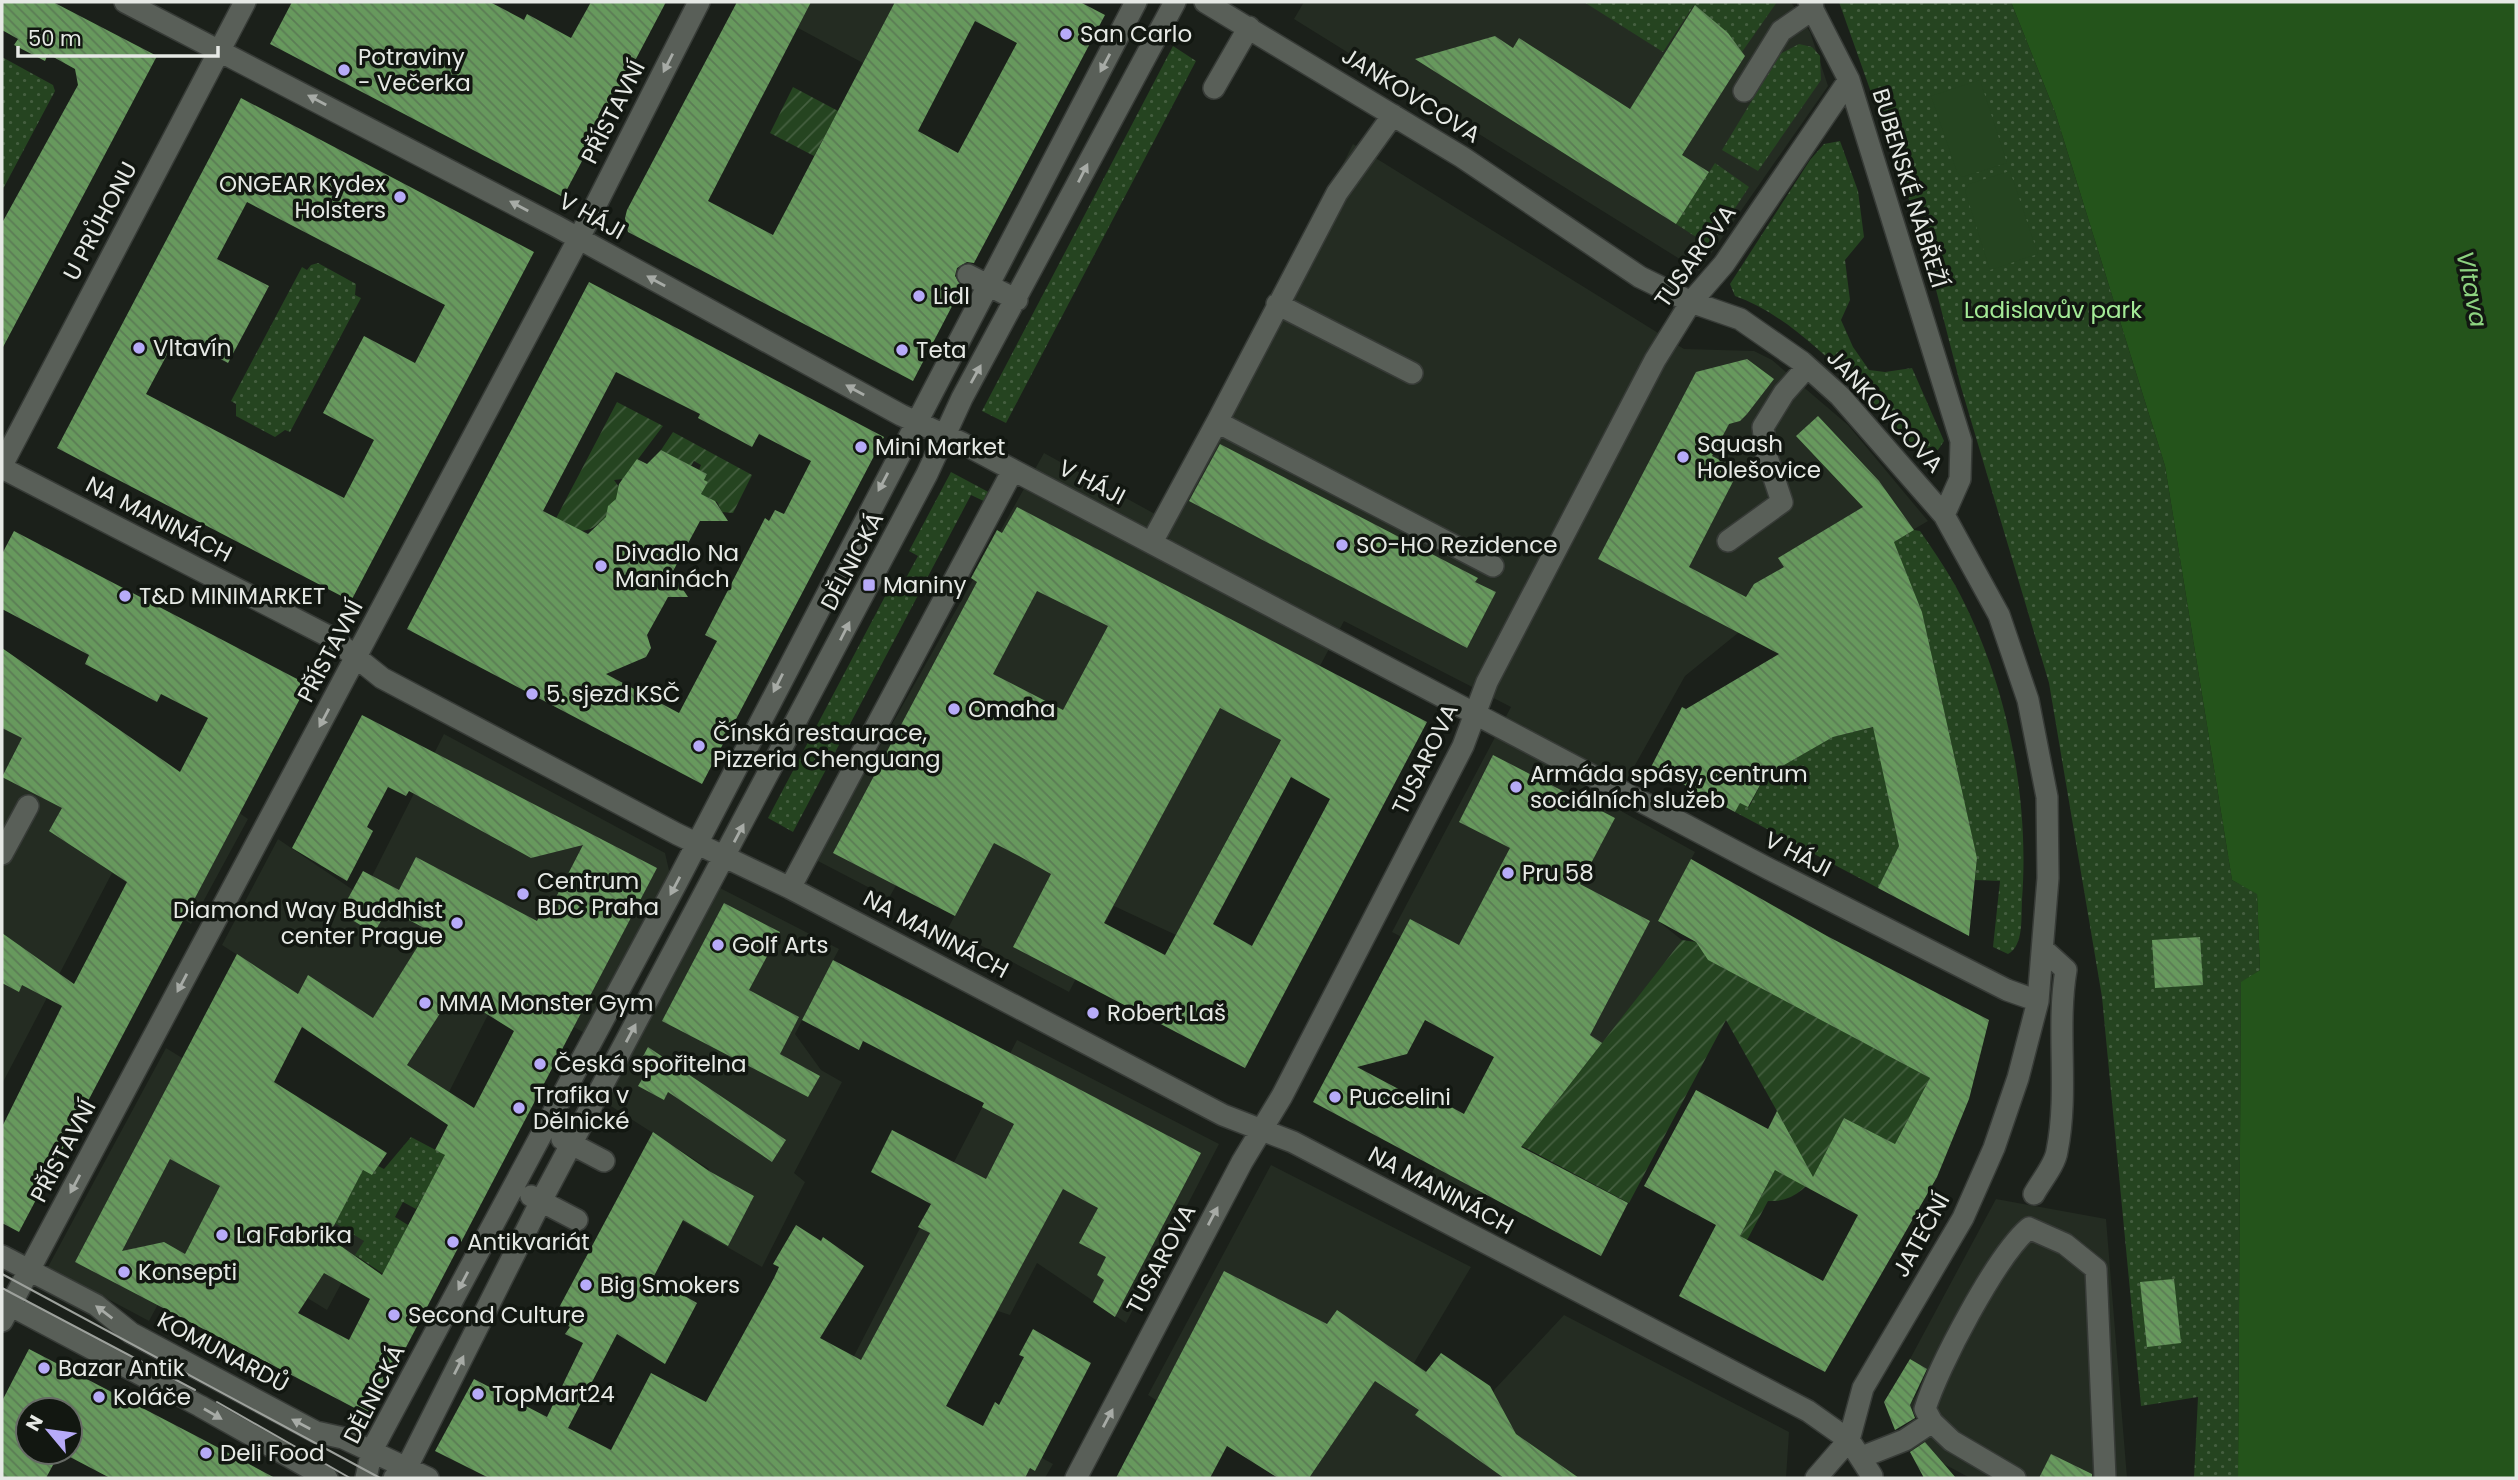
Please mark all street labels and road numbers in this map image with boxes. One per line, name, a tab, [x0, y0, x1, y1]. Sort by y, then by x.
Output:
street label: JANKOVCOVA	[1335, 40, 1487, 150]
street label: PŘÍSTAVNÍ	[573, 55, 653, 169]
street label: BUBENSKÉ NÁBŘEŽÍ	[1865, 85, 1956, 292]
street label: U PRŮHONU	[55, 156, 145, 286]
street label: V HÁJI	[553, 185, 631, 247]
street label: TUSAROVA	[1647, 198, 1743, 314]
street label: JANKOVCOVA	[1819, 342, 1951, 480]
street label: V HÁJI	[1053, 452, 1131, 512]
street label: NA MANINÁCH	[80, 468, 238, 570]
street label: DĚLNICKÁ	[813, 506, 891, 616]
street label: PŘÍSTAVNÍ	[290, 594, 371, 708]
street label: TUSAROVA	[1384, 698, 1466, 820]
street label: V HÁJI	[1759, 824, 1837, 884]
street label: NA MANINÁCH	[858, 882, 1014, 986]
street label: PŘÍSTAVNÍ	[23, 1094, 104, 1208]
street label: NA MANINÁCH	[1363, 1138, 1519, 1242]
street label: JATEČNÍ	[1885, 1187, 1957, 1283]
street label: TUSAROVA	[1119, 1198, 1203, 1320]
street label: KOMUNARDŮ	[152, 1304, 294, 1400]
street label: DĚLNICKÁ	[335, 1339, 413, 1449]

